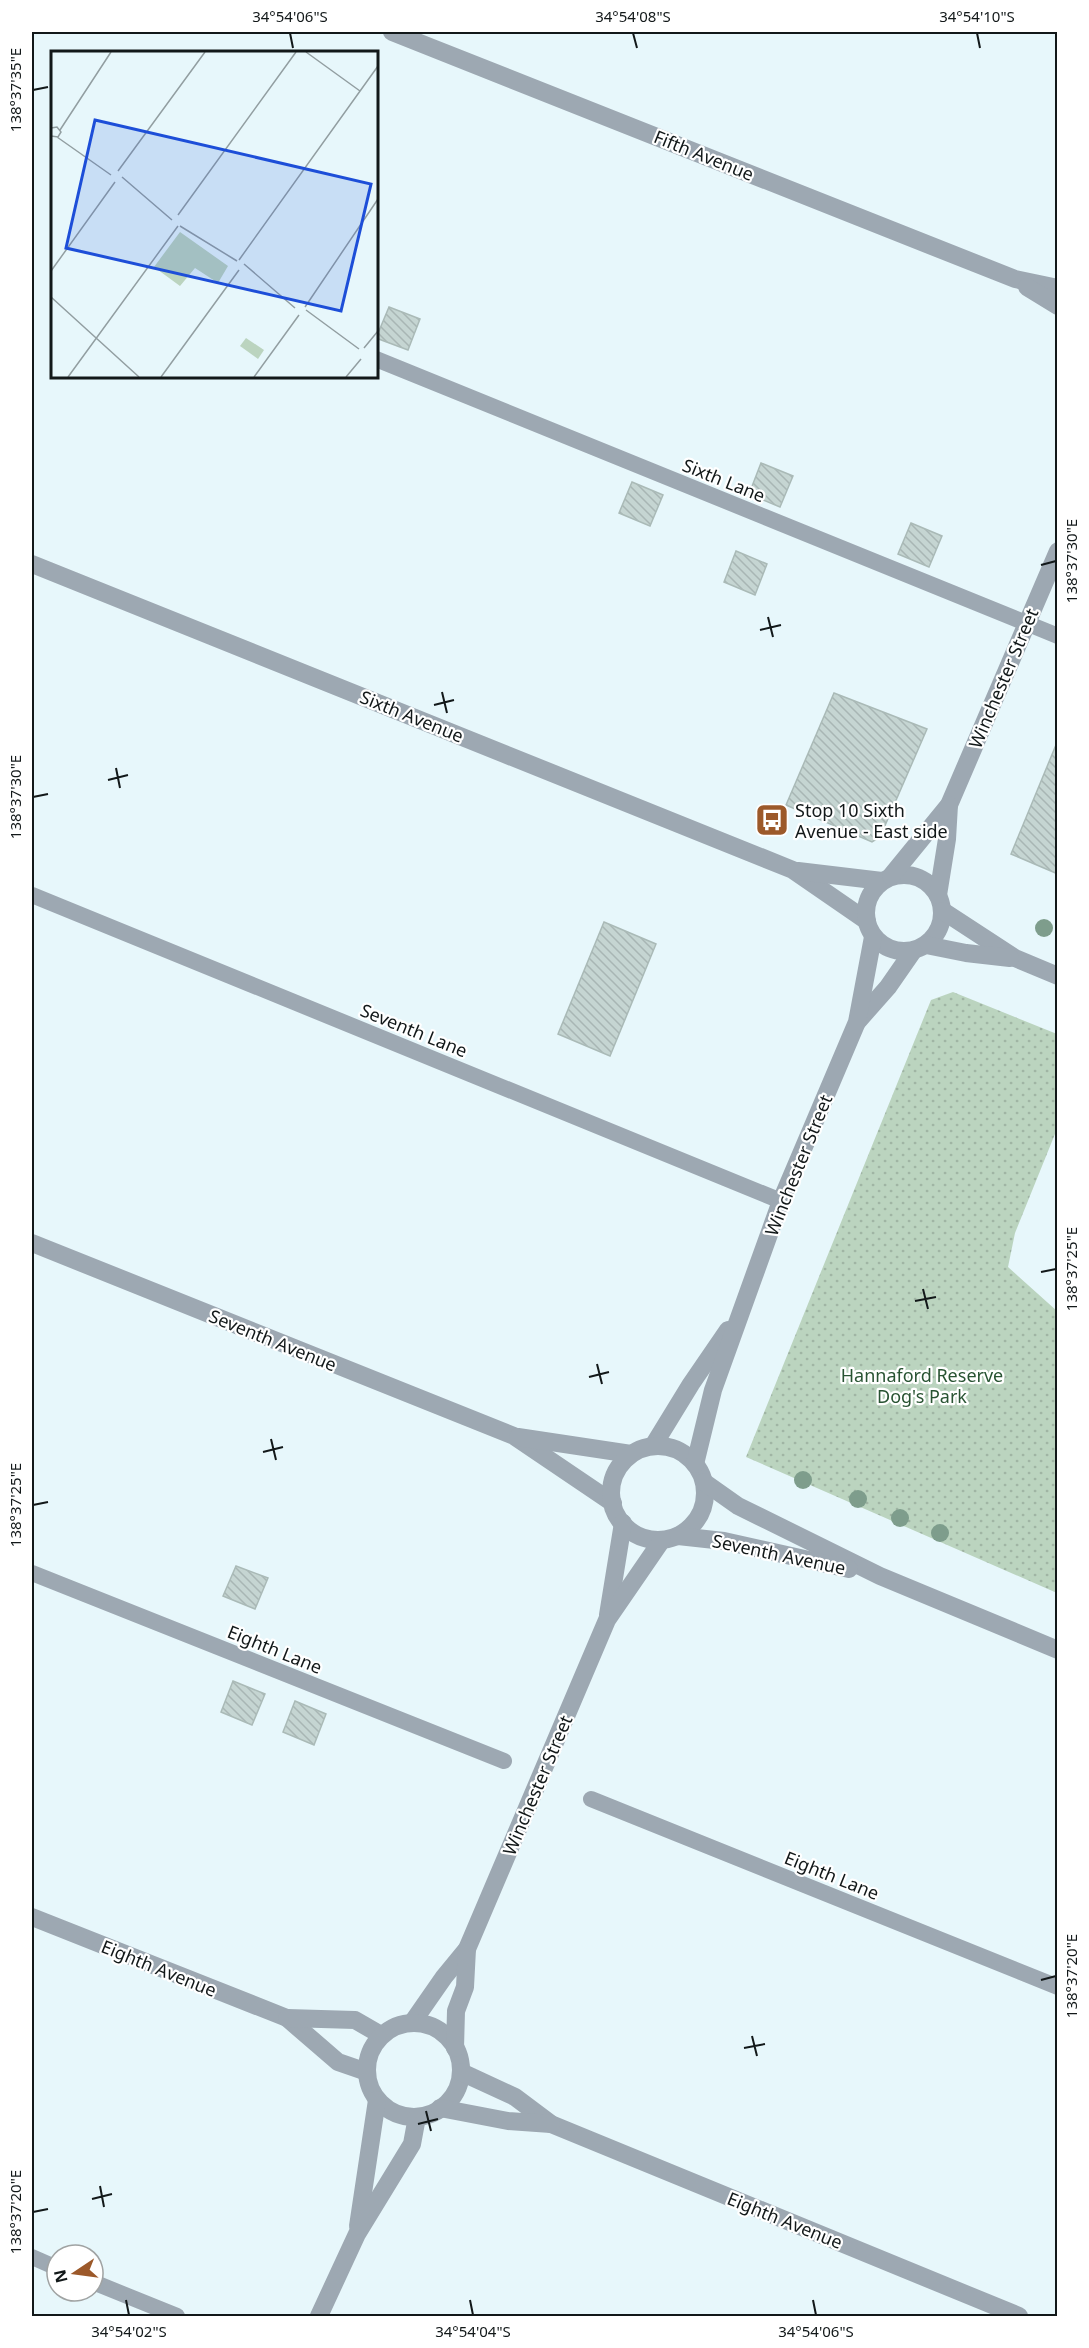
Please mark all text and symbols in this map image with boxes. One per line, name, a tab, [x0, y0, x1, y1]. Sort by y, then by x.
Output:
text: 34°54'06"S	[252, 6, 328, 26]
text: 34°54'08"S	[595, 6, 671, 26]
text: 34°54'10"S	[939, 6, 1015, 26]
text: 138°37'35"E	[5, 48, 25, 132]
inset map	[51, 51, 378, 378]
street label: Fifth Avenue	[651, 124, 757, 186]
street label: Sixth Lane	[679, 453, 769, 507]
text: 138°37'30"E	[1061, 519, 1081, 603]
street label: Winchester Street	[963, 604, 1044, 752]
street label: Sixth Avenue	[357, 684, 467, 748]
text: 138°37'30"E	[5, 755, 25, 839]
place label: Stop 10 Sixth Avenue - East side	[795, 798, 948, 843]
bus stop icon: Stop 10 Sixth Avenue - East side	[754, 802, 790, 838]
street label: Seventh Lane	[357, 998, 471, 1062]
street label: Winchester Street	[759, 1090, 837, 1239]
text: 138°37'25"E	[1061, 1227, 1081, 1311]
street label: Seventh Avenue	[206, 1303, 340, 1377]
park label: Hannaford Reserve Dog's Park	[841, 1363, 1003, 1408]
text: 138°37'25"E	[5, 1463, 25, 1547]
street label: Seventh Avenue	[710, 1528, 848, 1580]
street label: Eighth Lane	[224, 1619, 326, 1679]
street label: Winchester Street	[497, 1711, 578, 1859]
street label: Eighth Lane	[781, 1845, 883, 1905]
street label: Eighth Avenue	[98, 1934, 220, 2002]
text: 138°37'20"E	[1061, 1934, 1081, 2018]
text: 138°37'20"E	[5, 2170, 25, 2254]
street label: Eighth Avenue	[724, 2186, 846, 2254]
north arrow	[45, 2243, 105, 2303]
text: N	[48, 2268, 73, 2285]
text: 34°54'02"S	[91, 2321, 167, 2341]
text: 34°54'04"S	[435, 2321, 511, 2341]
text: 34°54'06"S	[778, 2321, 854, 2341]

